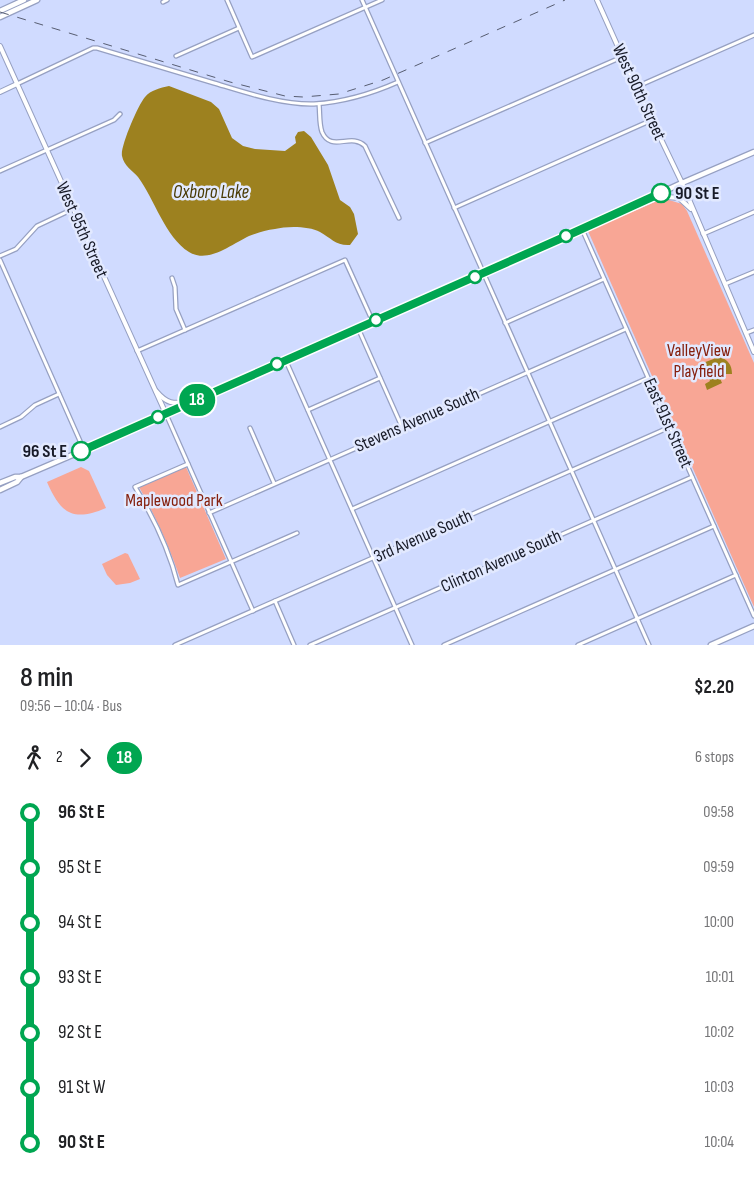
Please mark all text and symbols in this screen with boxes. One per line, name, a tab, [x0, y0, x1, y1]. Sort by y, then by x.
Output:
street label: West 90th Street	[608, 41, 671, 144]
street label: West 95th Street	[52, 179, 113, 282]
water label: Oxboro Lake	[173, 181, 250, 204]
marker: 90 St E	[651, 183, 671, 203]
place label: 90 St E	[675, 183, 720, 204]
unlabelled marker	[559, 229, 573, 243]
unlabelled marker	[468, 270, 482, 284]
unlabelled marker	[369, 313, 383, 327]
park label: ValleyView Playfield	[667, 340, 731, 382]
unlabelled marker	[270, 357, 284, 371]
street label: East 91st Street	[639, 375, 697, 472]
street label: Stevens Avenue South	[352, 383, 482, 457]
line badge: 18	[174, 384, 220, 416]
text: 18	[189, 389, 205, 410]
unlabelled marker	[151, 410, 165, 424]
place label: 96 St E	[23, 441, 67, 462]
marker: 96 St E	[71, 441, 91, 461]
park label: Maplewood Park	[125, 490, 223, 511]
street label: 3rd Avenue South	[371, 505, 475, 567]
street label: Clinton Avenue South	[437, 525, 565, 597]
text: 8 min	[20, 661, 73, 694]
text: $2.20	[694, 676, 734, 699]
text: 09:56 – 10:04 · Bus	[20, 697, 122, 716]
icon: walk	[20, 744, 48, 772]
icon: forward	[71, 744, 99, 772]
text: 18	[117, 747, 132, 768]
text: 2	[56, 748, 63, 767]
text: 6 stops	[695, 748, 734, 767]
text: 96 St E	[58, 801, 105, 824]
text: 09:58	[703, 803, 734, 822]
text: 95 St E	[58, 856, 102, 879]
text: 09:59	[703, 858, 734, 877]
text: 94 St E	[58, 911, 102, 934]
text: 10:00	[704, 913, 734, 932]
text: 93 St E	[58, 966, 102, 989]
text: 10:01	[706, 968, 734, 987]
text: 92 St E	[58, 1021, 102, 1044]
text: 10:02	[705, 1023, 734, 1042]
text: 91 St W	[58, 1076, 105, 1099]
text: 10:03	[705, 1078, 734, 1097]
text: 90 St E	[58, 1131, 105, 1154]
text: 10:04	[705, 1133, 734, 1152]

